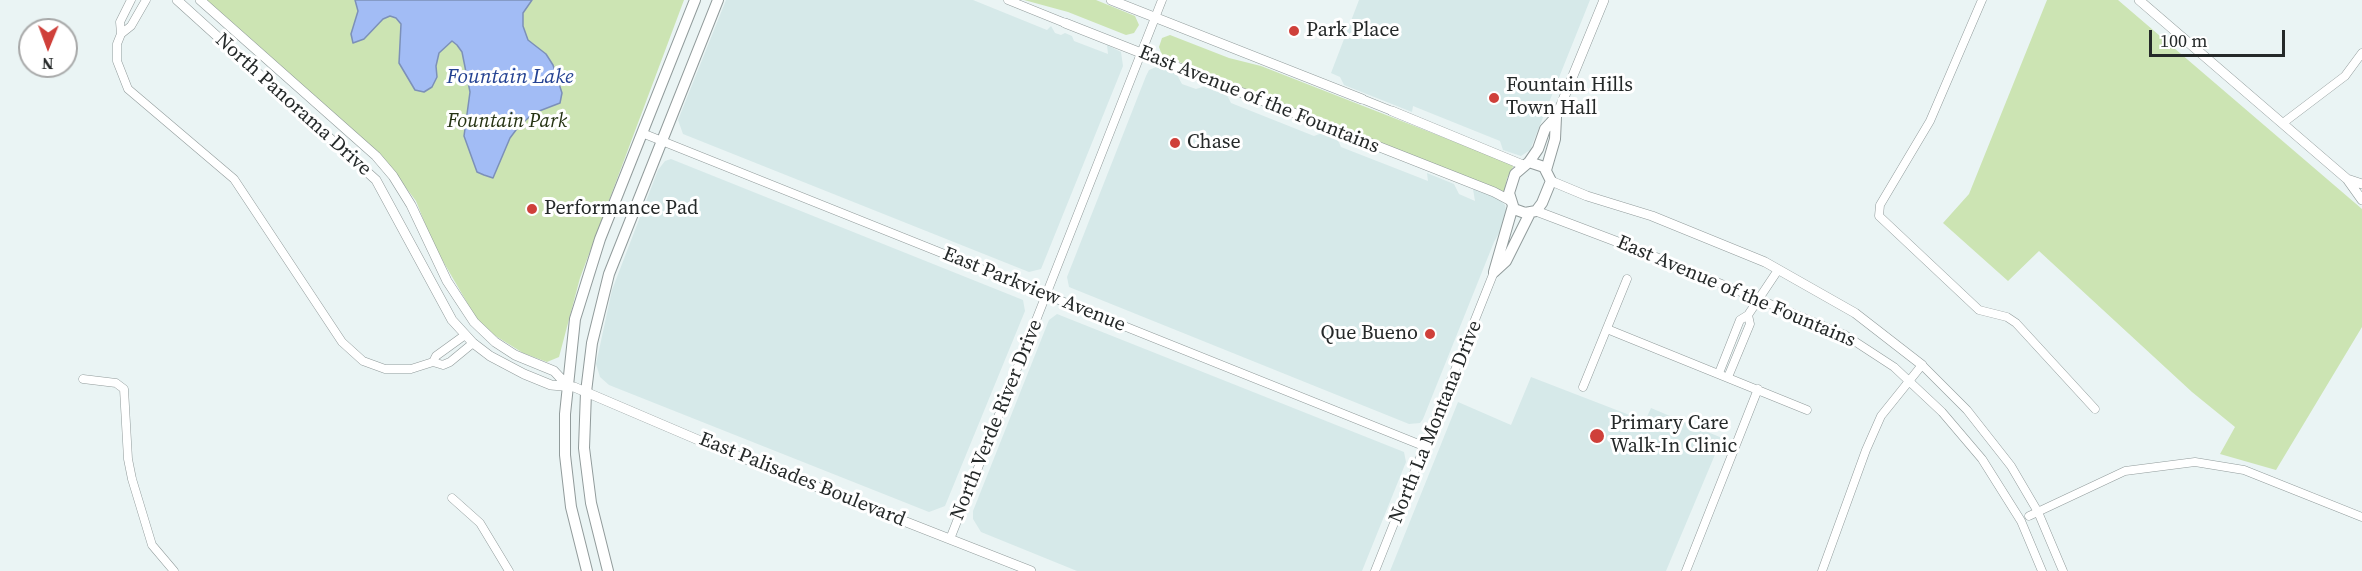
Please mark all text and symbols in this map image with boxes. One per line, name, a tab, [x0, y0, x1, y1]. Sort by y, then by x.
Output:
north arrow	[18, 18, 78, 78]
scale bar	[2152, 18, 2288, 56]
place label: Park Place	[1306, 19, 1399, 43]
marker: Park Place	[1287, 24, 1301, 38]
text: 100 m	[2160, 28, 2207, 53]
street label: North Panorama Drive	[210, 29, 376, 181]
street label: East Avenue of the Fountains	[1135, 41, 1383, 159]
text: N	[42, 53, 54, 75]
water label: Fountain Lake	[446, 65, 574, 91]
place label: Fountain Hills Town Hall	[1506, 74, 1633, 121]
marker: Fountain Hills Town Hall	[1487, 91, 1501, 105]
park label: Fountain Park	[447, 110, 567, 134]
place label: Chase	[1187, 131, 1241, 155]
marker: Chase	[1168, 136, 1182, 150]
place label: Performance Pad	[544, 197, 698, 221]
marker: Performance Pad	[525, 202, 539, 216]
street label: East Avenue of the Fountains	[1613, 231, 1859, 353]
street label: East Parkview Avenue	[939, 242, 1129, 338]
street label: North Verde River Drive	[946, 316, 1048, 524]
street label: North La Montana Drive	[1384, 317, 1488, 527]
place label: Que Bueno	[1321, 322, 1418, 346]
marker: Que Bueno	[1423, 327, 1437, 341]
place label: Primary Care Walk-In Clinic	[1610, 412, 1737, 459]
marker: Primary Care Walk-In Clinic	[1588, 427, 1606, 445]
street label: East Palisades Boulevard	[695, 428, 909, 532]

